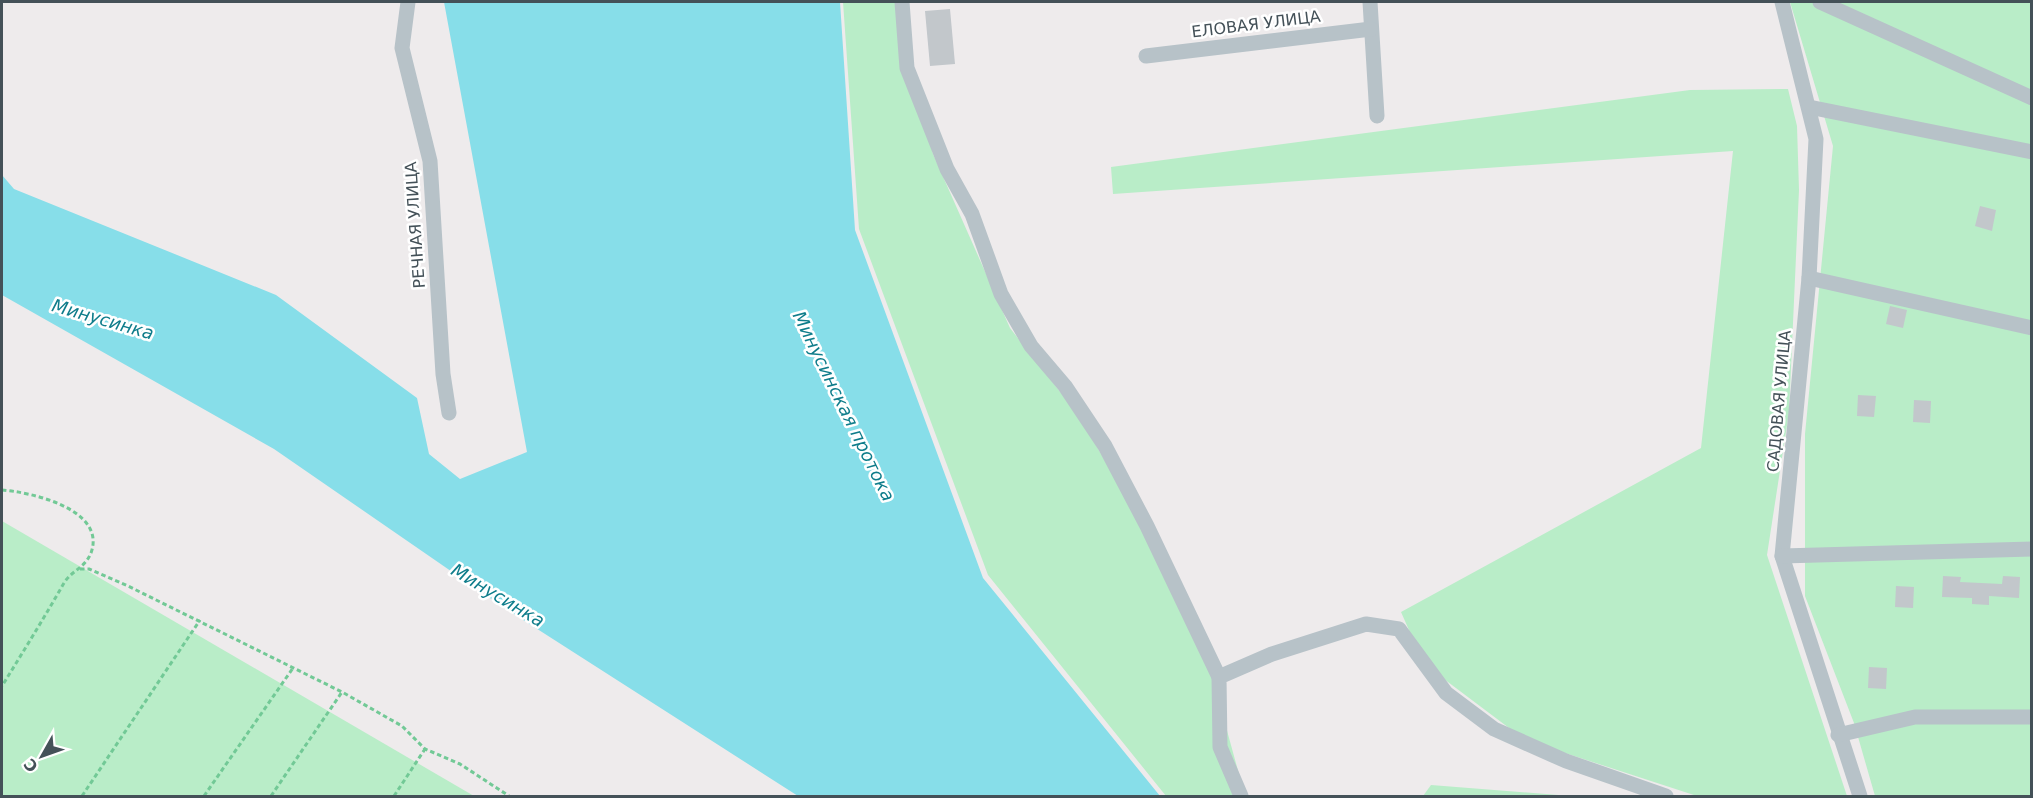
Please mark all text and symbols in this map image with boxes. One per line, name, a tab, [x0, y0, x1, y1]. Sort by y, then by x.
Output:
street label: ЕЛОВАЯ УЛИЦА	[1190, 7, 1322, 41]
street label: РЕЧНАЯ УЛИЦА	[401, 161, 429, 289]
water label: Минусинка	[50, 294, 156, 344]
water label: Минусинская протока	[789, 307, 899, 505]
street label: САДОВАЯ УЛИЦА	[1763, 329, 1795, 473]
water label: Минусинка	[448, 559, 548, 631]
north arrow	[12, 726, 72, 786]
text: С	[20, 755, 42, 776]

